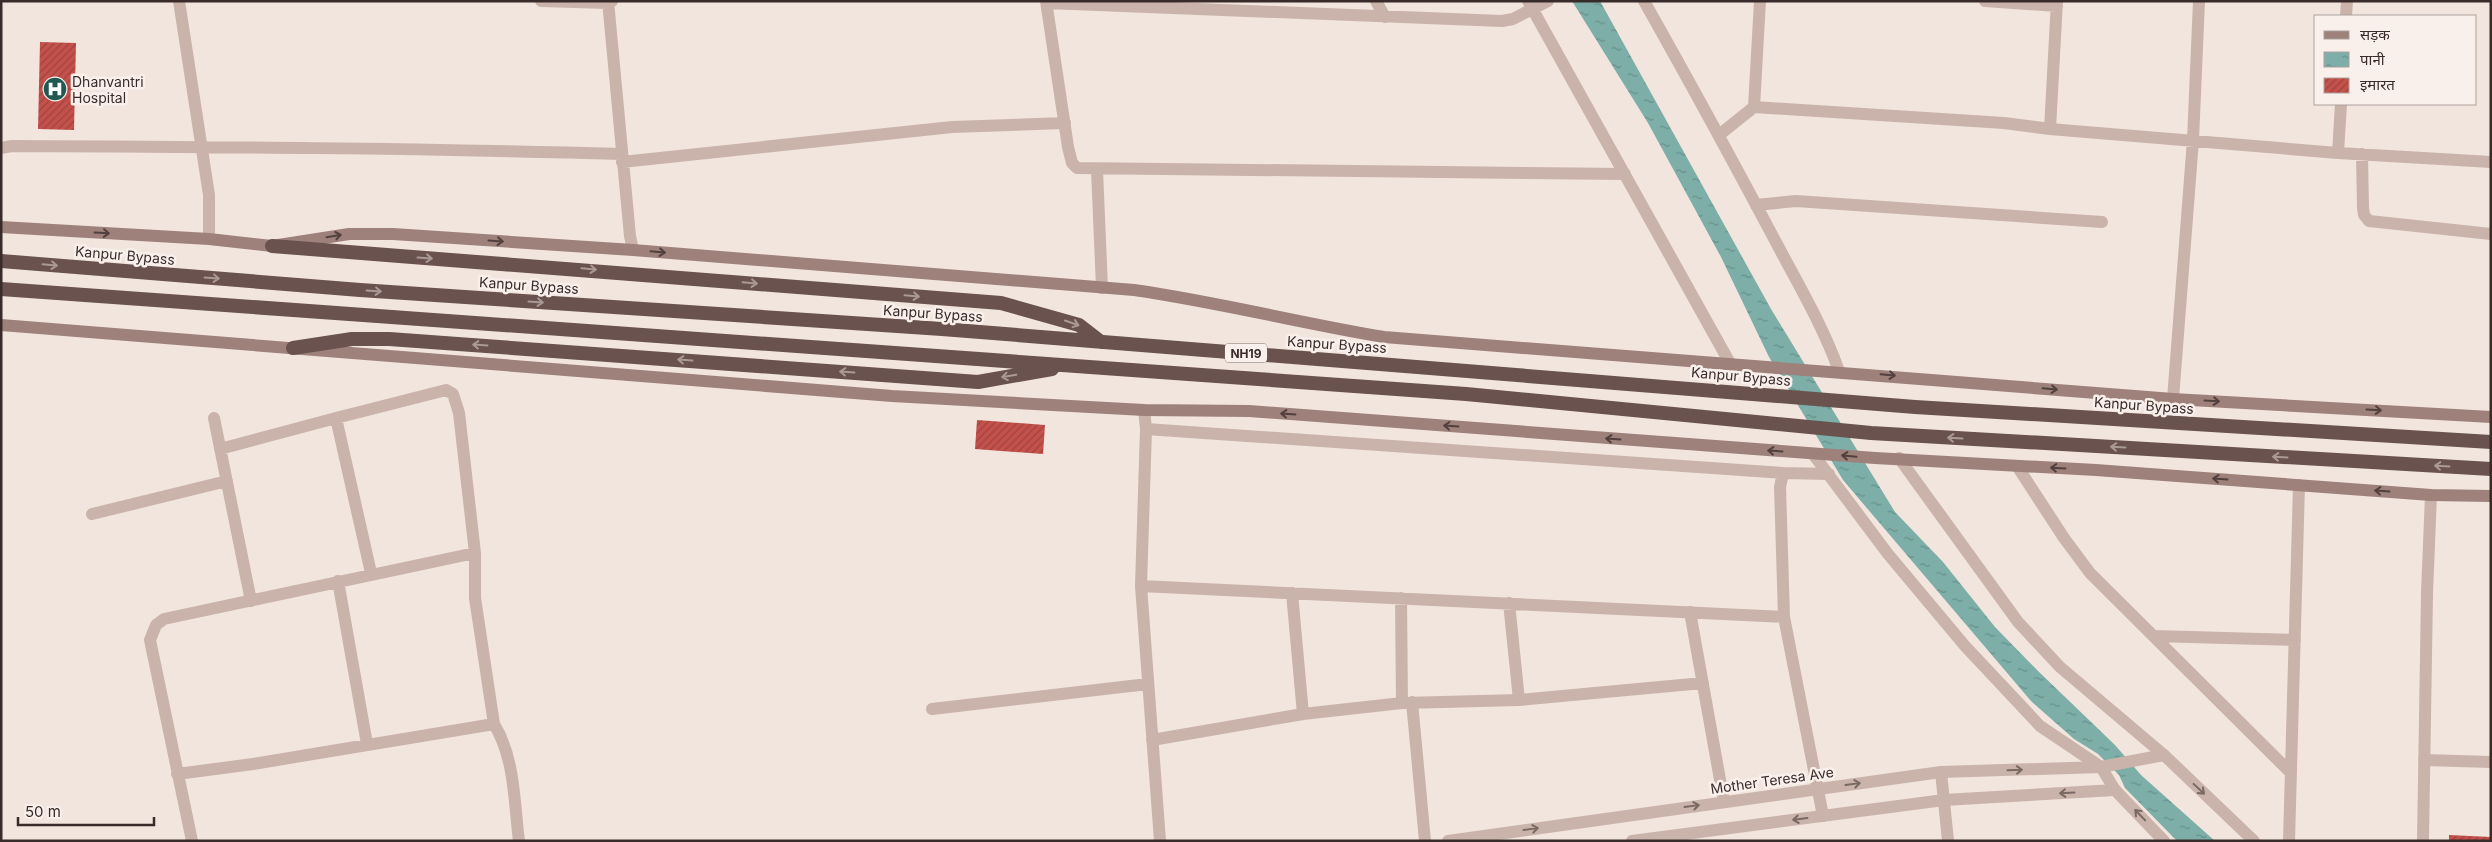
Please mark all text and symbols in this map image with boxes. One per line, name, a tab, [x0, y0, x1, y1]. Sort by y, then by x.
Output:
legend	[2314, 15, 2477, 105]
text: सड़क	[2360, 25, 2390, 44]
text: पानी	[2360, 50, 2386, 69]
place label: Dhanvantri Hospital	[72, 73, 144, 106]
text: इमारत	[2360, 75, 2395, 94]
hospital icon: Dhanvantri Hospital	[42, 76, 68, 102]
one-way arrow	[94, 229, 110, 238]
one-way arrow	[325, 231, 341, 241]
one-way arrow	[487, 236, 503, 246]
street label: Kanpur Bypass	[74, 242, 176, 268]
one-way arrow	[650, 247, 666, 257]
one-way arrow	[417, 253, 433, 262]
one-way arrow	[42, 260, 58, 270]
one-way arrow	[580, 265, 596, 274]
one-way arrow	[204, 273, 220, 283]
street label: Kanpur Bypass	[479, 273, 579, 297]
one-way arrow	[742, 278, 758, 288]
one-way arrow	[366, 286, 382, 295]
one-way arrow	[904, 292, 920, 301]
one-way arrow	[528, 297, 544, 307]
street label: Kanpur Bypass	[883, 301, 983, 325]
one-way arrow	[1064, 319, 1079, 328]
street label: Kanpur Bypass	[1287, 332, 1387, 356]
one-way arrow	[473, 340, 489, 349]
road number: NH19	[1225, 343, 1267, 362]
one-way arrow	[677, 355, 693, 365]
street label: Kanpur Bypass	[1690, 363, 1792, 389]
one-way arrow	[839, 367, 855, 377]
one-way arrow	[1879, 370, 1895, 380]
one-way arrow	[1001, 372, 1017, 382]
one-way arrow	[2041, 384, 2057, 393]
street label: Kanpur Bypass	[2094, 393, 2194, 417]
one-way arrow	[2203, 397, 2219, 406]
one-way arrow	[2366, 406, 2382, 415]
one-way arrow	[1281, 409, 1297, 419]
one-way arrow	[1443, 422, 1459, 431]
one-way arrow	[1948, 433, 1964, 442]
one-way arrow	[1605, 434, 1621, 443]
one-way arrow	[2110, 443, 2126, 452]
one-way arrow	[1767, 446, 1783, 456]
one-way arrow	[1842, 452, 1858, 461]
one-way arrow	[2272, 452, 2288, 461]
one-way arrow	[2434, 461, 2450, 471]
one-way arrow	[2051, 463, 2067, 472]
one-way arrow	[2213, 474, 2229, 484]
one-way arrow	[2375, 486, 2391, 496]
street label: Mother Teresa Ave	[1709, 763, 1835, 797]
one-way arrow	[2006, 765, 2023, 775]
one-way arrow	[1845, 779, 1861, 789]
one-way arrow	[2193, 783, 2206, 795]
one-way arrow	[2059, 789, 2075, 798]
scale bar	[18, 794, 154, 826]
one-way arrow	[1684, 801, 1700, 811]
text: 50 m	[25, 802, 61, 821]
one-way arrow	[2134, 809, 2146, 822]
one-way arrow	[1793, 814, 1809, 824]
one-way arrow	[1523, 824, 1539, 834]

